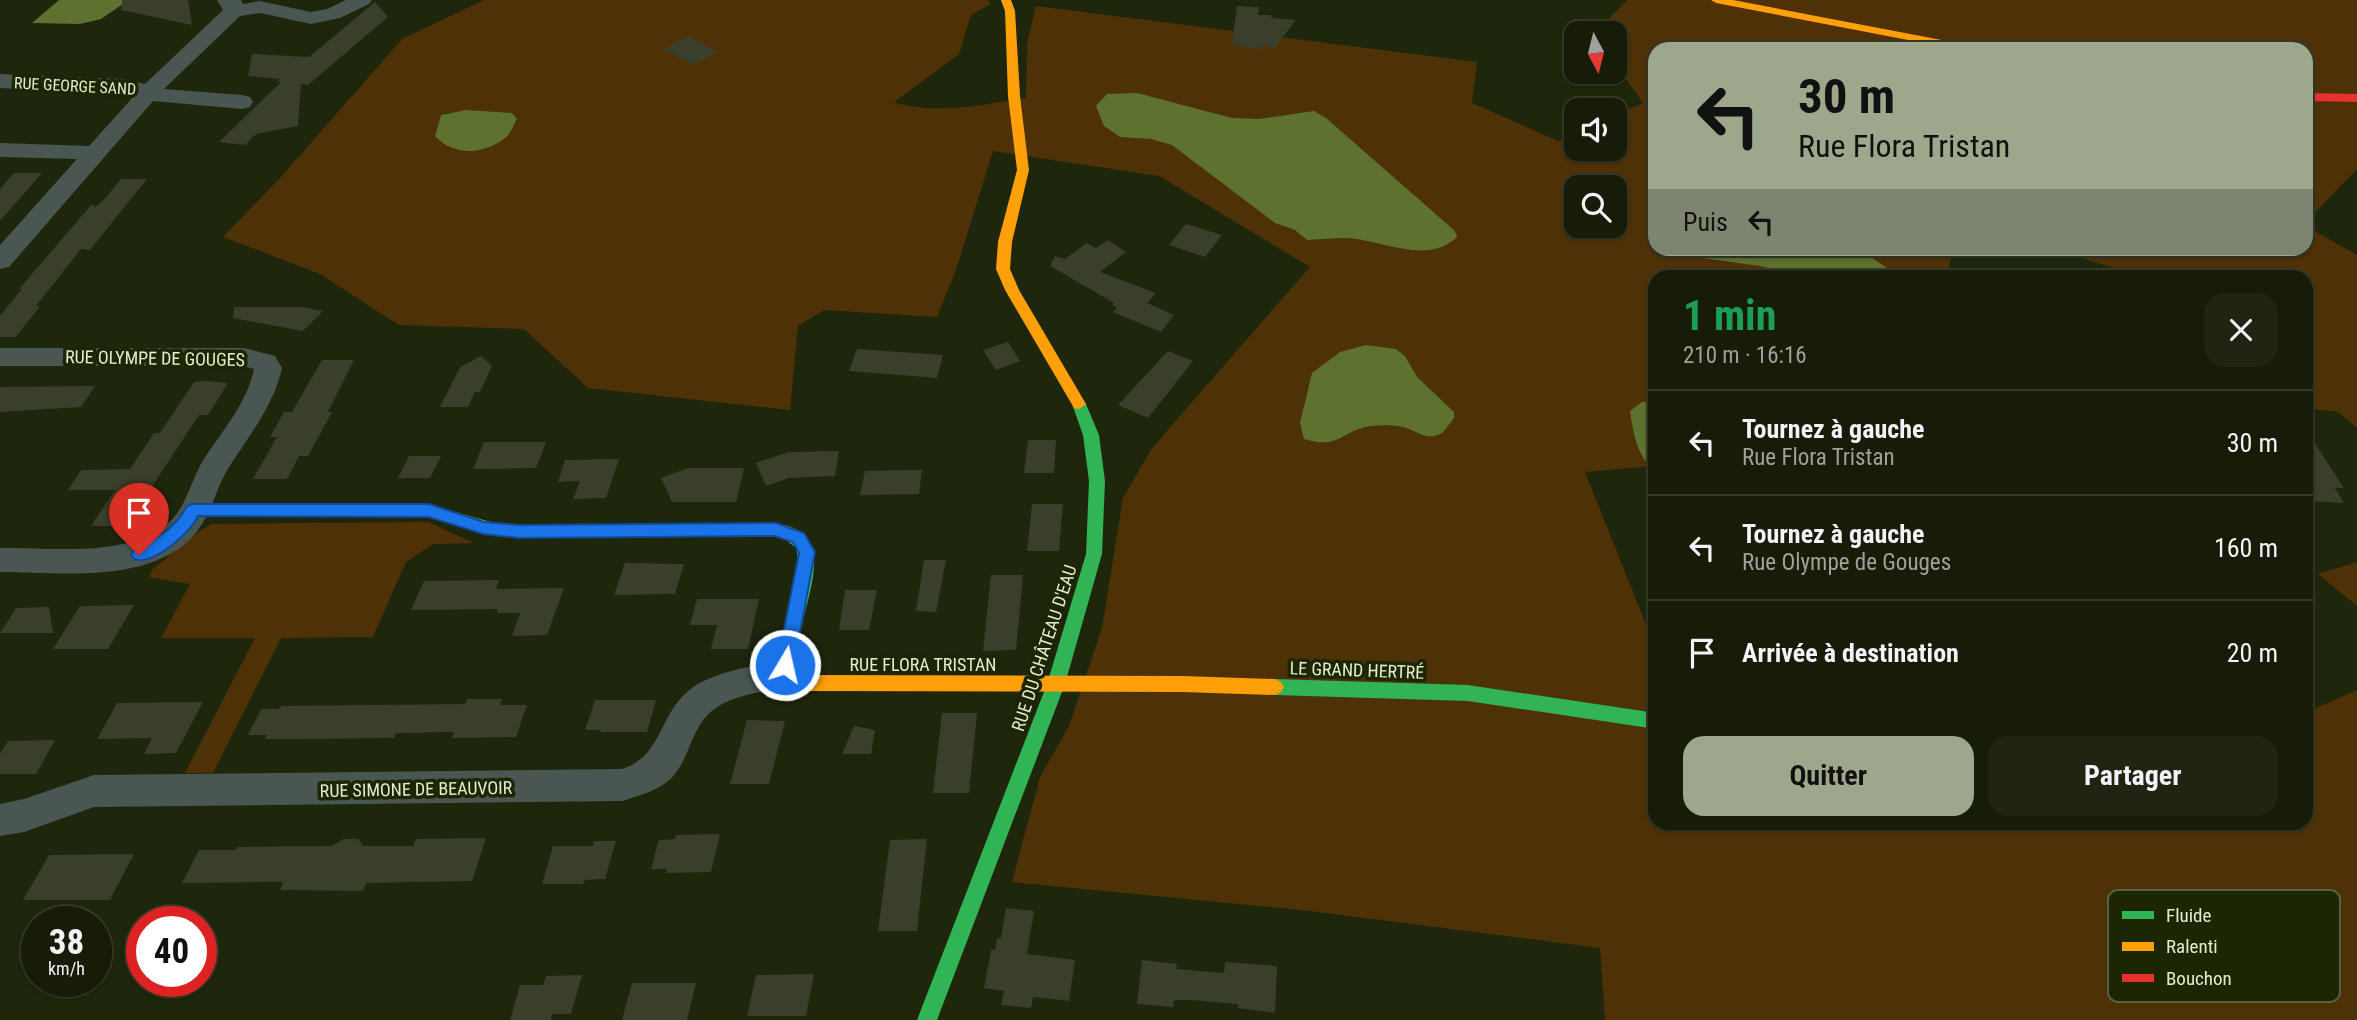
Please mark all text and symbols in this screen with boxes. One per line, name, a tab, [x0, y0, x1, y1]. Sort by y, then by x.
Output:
north arrow	[1564, 21, 1628, 84]
map controls	[1564, 21, 1627, 238]
text: 30 m	[1798, 68, 1895, 125]
icon: left	[1683, 70, 1774, 161]
street label: RUE GEORGE SAND	[13, 73, 137, 99]
button: sound	[1564, 98, 1627, 161]
text: Rue Flora Tristan	[1798, 127, 2010, 165]
button: search	[1564, 175, 1627, 238]
icon: left	[1742, 203, 1780, 241]
text: Puis	[1683, 207, 1728, 237]
text: 1 min	[1683, 291, 1776, 340]
button: close	[2204, 293, 2278, 367]
text: 210 m · 16:16	[1683, 342, 1807, 369]
street label: RUE OLYMPE DE GOUGES	[65, 346, 245, 370]
text: Tournez à gauche	[1742, 414, 1924, 444]
icon: left	[1683, 424, 1721, 462]
text: 30 m	[2227, 428, 2278, 458]
text: Rue Flora Tristan	[1742, 444, 1895, 471]
pin	[109, 483, 169, 555]
icon: arrive	[120, 494, 158, 532]
text: Tournez à gauche	[1742, 519, 1924, 549]
icon: left	[1683, 529, 1721, 567]
text: 160 m	[2214, 533, 2278, 563]
text: Rue Olympe de Gouges	[1742, 549, 1951, 576]
street label: RUE DU CHÂTEAU D'EAU	[1007, 562, 1081, 734]
position arrow	[748, 628, 822, 702]
icon: arrive	[1683, 634, 1721, 672]
text: Arrivée à destination	[1742, 638, 1959, 668]
text: 20 m	[2227, 638, 2278, 668]
street label: RUE FLORA TRISTAN	[850, 654, 996, 675]
street label: LE GRAND HERTRÉ	[1289, 657, 1425, 683]
button: Quitter	[1683, 736, 1974, 816]
button: Partager	[1988, 736, 2278, 816]
street label: RUE SIMONE DE BEAUVOIR	[320, 777, 513, 801]
legend	[2108, 890, 2340, 1002]
text: Fluide	[2166, 904, 2211, 927]
speed limit sign: 40	[126, 906, 217, 997]
text: 38	[49, 922, 84, 963]
text: Ralenti	[2166, 935, 2218, 958]
text: km/h	[48, 958, 85, 979]
text: Bouchon	[2166, 967, 2232, 990]

